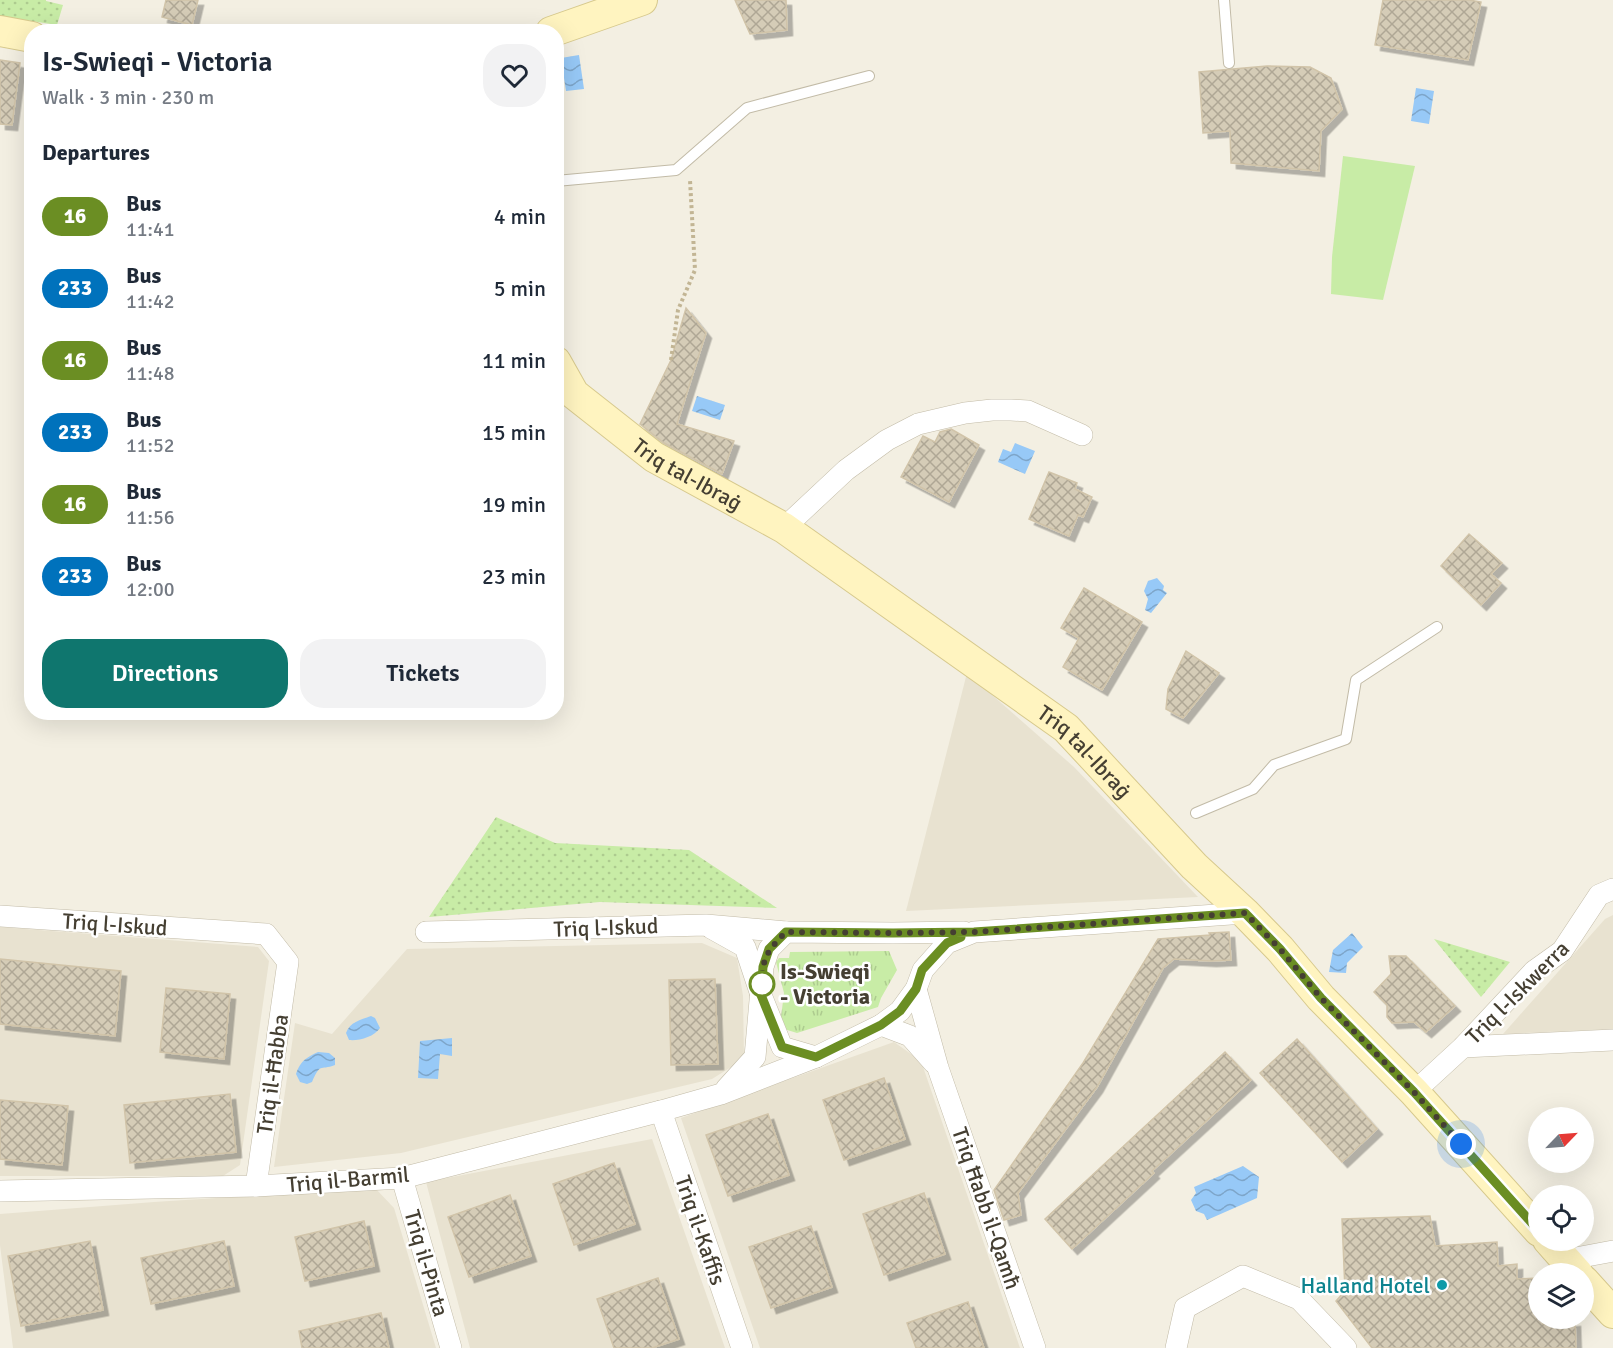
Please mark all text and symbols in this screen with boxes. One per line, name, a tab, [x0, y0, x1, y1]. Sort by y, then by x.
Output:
button: heart	[483, 44, 546, 107]
text: Is-Swieqi - Victoria	[42, 45, 273, 79]
text: Walk · 3 min · 230 m	[42, 85, 214, 110]
text: Departures	[42, 139, 150, 166]
text: Bus	[126, 190, 161, 217]
text: 16	[64, 203, 86, 229]
text: 4 min	[494, 203, 546, 230]
text: 11:41	[126, 217, 175, 242]
text: Bus	[126, 262, 161, 289]
text: 233	[58, 275, 92, 301]
text: 5 min	[494, 275, 546, 302]
text: 11:42	[126, 289, 175, 314]
text: Bus	[126, 334, 161, 361]
text: 16	[64, 347, 86, 373]
text: 11 min	[482, 347, 546, 374]
text: 11:48	[126, 361, 175, 386]
text: Bus	[126, 406, 161, 433]
text: 233	[58, 419, 92, 445]
text: 15 min	[482, 419, 546, 446]
street label: Triq tal-Ibraġ	[627, 432, 747, 517]
text: 11:52	[126, 433, 175, 458]
text: Bus	[126, 478, 161, 505]
text: 16	[64, 491, 86, 517]
text: 19 min	[482, 491, 546, 518]
text: 11:56	[126, 505, 175, 530]
text: Bus	[126, 550, 161, 577]
text: 233	[58, 563, 92, 589]
text: 23 min	[482, 563, 546, 590]
text: 12:00	[126, 577, 175, 602]
button: Directions	[42, 639, 288, 708]
button: Tickets	[300, 639, 546, 708]
street label: Triq tal-Ibraġ	[1032, 699, 1137, 804]
street label: Triq l-Iskud	[62, 907, 168, 942]
street label: Triq l-Iskud	[553, 912, 659, 943]
street label: Triq l-Iskwerra	[1460, 935, 1575, 1050]
place label: Is-Swieqi - Victoria	[780, 958, 870, 1010]
marker: Is-Swieqi - Victoria	[749, 971, 775, 997]
street label: Triq il-Ħabba	[251, 1012, 294, 1136]
north arrow	[1528, 1107, 1594, 1173]
map controls	[1528, 1107, 1594, 1329]
street label: Triq Ħabb il-Qamħ	[946, 1124, 1027, 1293]
your location	[1446, 1129, 1476, 1159]
street label: Triq il-Barmil	[286, 1161, 411, 1198]
street label: Triq il-Kaffis	[669, 1172, 732, 1288]
button: locate	[1528, 1185, 1594, 1251]
street label: Triq il-Pinta	[398, 1207, 455, 1320]
button: layers	[1528, 1263, 1594, 1329]
place label: Halland Hotel	[1301, 1272, 1430, 1299]
marker: Halland Hotel	[1435, 1278, 1449, 1292]

